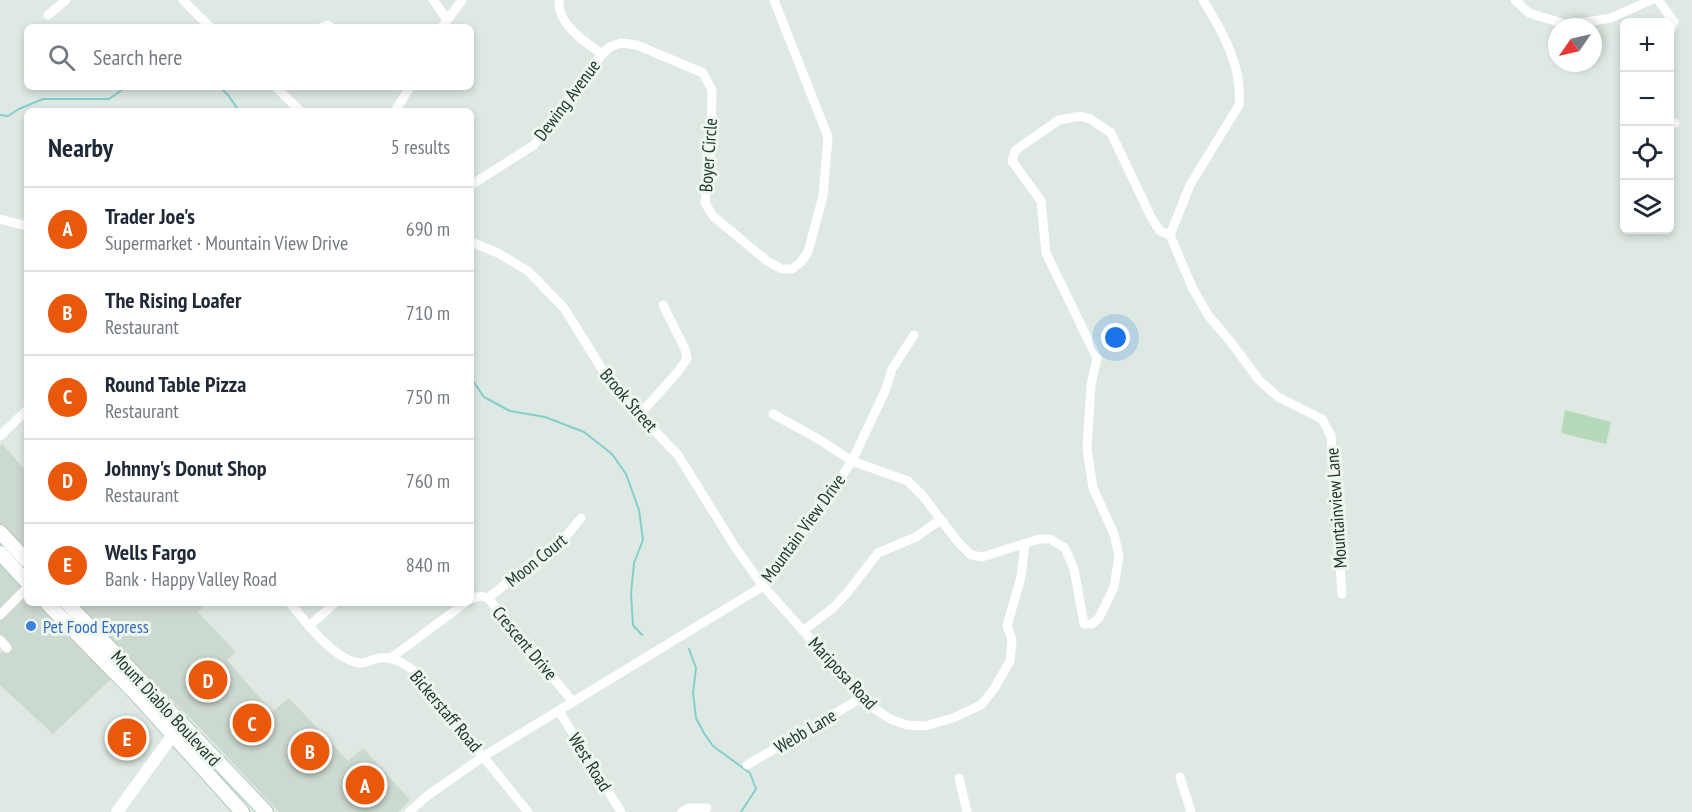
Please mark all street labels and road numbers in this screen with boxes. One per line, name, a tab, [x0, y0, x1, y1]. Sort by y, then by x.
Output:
street label: Dewing Avenue	[529, 55, 605, 145]
street label: Boyer Circle	[694, 117, 722, 193]
street label: Brook Street	[595, 364, 663, 436]
street label: Mountainview Lane	[1320, 447, 1352, 569]
street label: Mountain View Drive	[756, 469, 850, 587]
street label: Moon Court	[501, 528, 571, 592]
street label: Crescent Drive	[487, 601, 563, 685]
street label: Mariposa Road	[804, 632, 882, 714]
street label: Mount Diablo Boulevard	[107, 646, 225, 770]
street label: Bickerstaff Road	[405, 665, 487, 757]
street label: Webb Lane	[770, 704, 840, 758]
street label: West Road	[563, 729, 617, 795]

